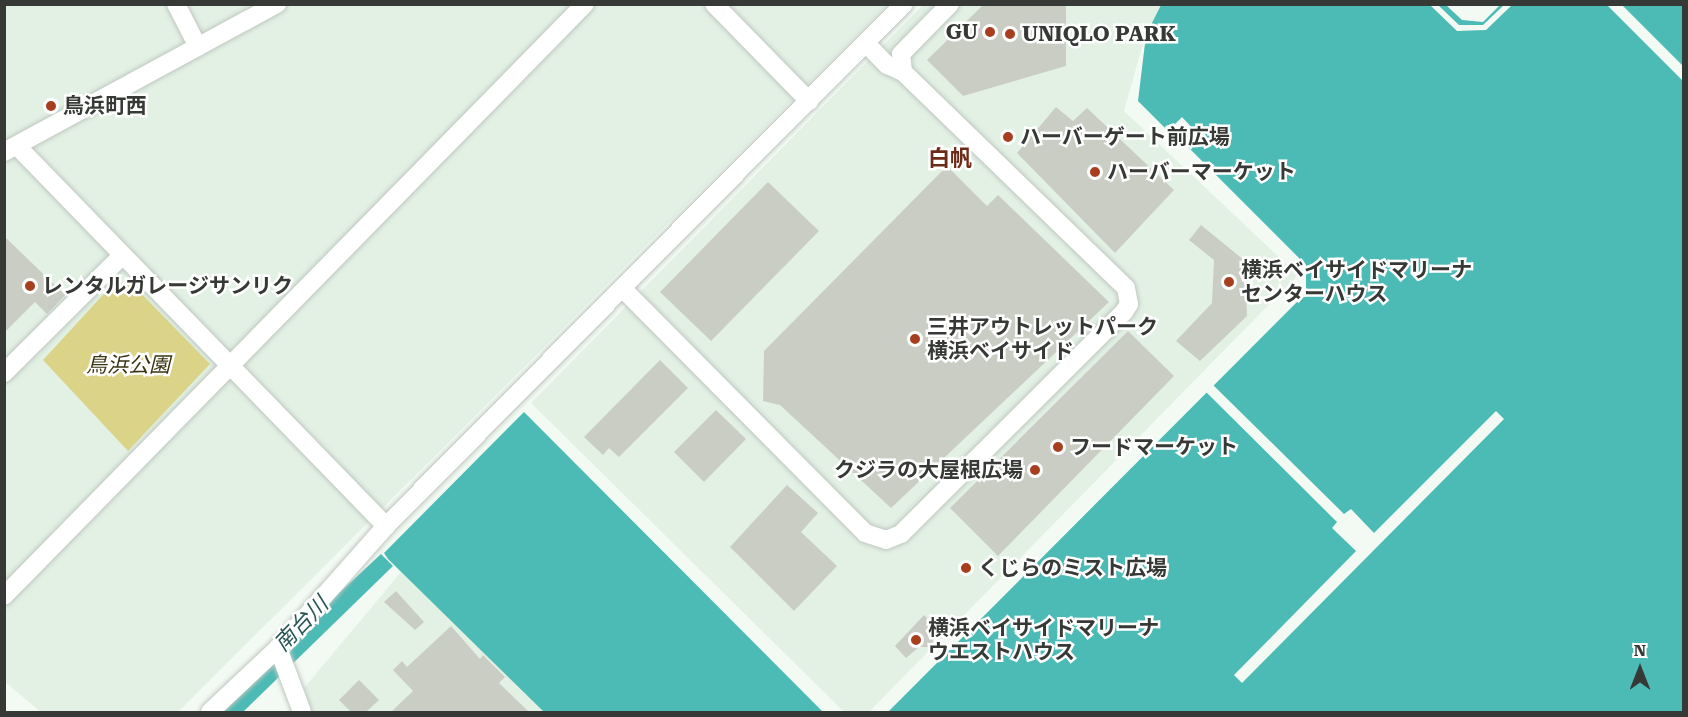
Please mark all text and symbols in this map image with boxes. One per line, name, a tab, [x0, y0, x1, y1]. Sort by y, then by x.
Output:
place label: GU	[946, 19, 978, 45]
place label: UNIQLO PARK	[1022, 21, 1176, 47]
marker: GU	[983, 25, 997, 39]
marker: UNIQLO PARK	[1003, 27, 1017, 41]
place label: 鳥浜町西	[63, 93, 147, 119]
marker: 鳥浜町西	[44, 99, 58, 113]
place label: ハーバーゲート前広場	[1020, 124, 1230, 150]
marker: ハーバーゲート前広場	[1001, 130, 1015, 144]
district label: 白帆	[928, 146, 972, 172]
place label: ハーバーマーケット	[1107, 159, 1296, 185]
marker: ハーバーマーケット	[1088, 165, 1102, 179]
place label: 横浜ベイサイドマリーナ センターハウス	[1241, 257, 1472, 307]
place label: レンタルガレージサンリク	[42, 273, 294, 299]
marker: 横浜ベイサイドマリーナ センターハウス	[1222, 275, 1236, 289]
marker: レンタルガレージサンリク	[23, 279, 37, 293]
place label: 三井アウトレットパーク 横浜ベイサイド	[927, 314, 1158, 364]
marker: 三井アウトレットパーク 横浜ベイサイド	[908, 332, 922, 346]
park label: 鳥浜公園	[86, 352, 170, 378]
place label: フードマーケット	[1070, 434, 1238, 460]
marker: フードマーケット	[1051, 440, 1065, 454]
place label: クジラの大屋根広場	[834, 457, 1023, 483]
marker: クジラの大屋根広場	[1028, 463, 1042, 477]
place label: くじらのミスト広場	[978, 555, 1167, 581]
marker: くじらのミスト広場	[959, 561, 973, 575]
water label: 南台川	[269, 591, 333, 657]
place label: 横浜ベイサイドマリーナ ウエストハウス	[928, 615, 1159, 665]
marker: 横浜ベイサイドマリーナ ウエストハウス	[909, 633, 923, 647]
north arrow	[1610, 639, 1670, 699]
text: N	[1634, 641, 1646, 660]

